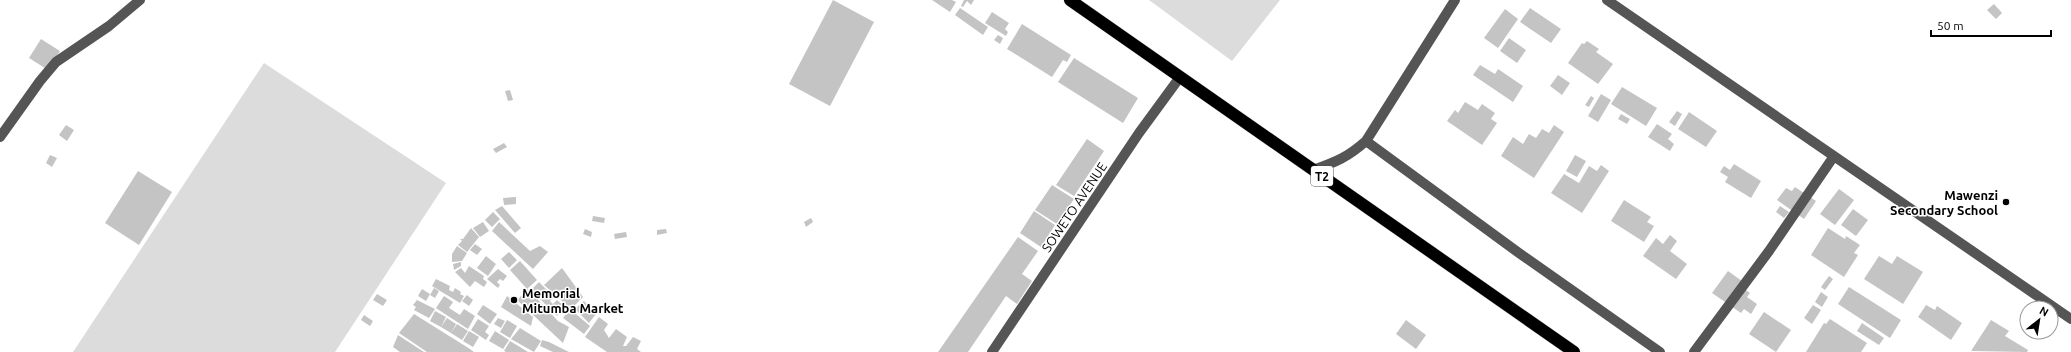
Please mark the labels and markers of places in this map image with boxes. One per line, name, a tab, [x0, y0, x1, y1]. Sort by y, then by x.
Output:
place label: Mawenzi Secondary School	[1890, 188, 1998, 217]
marker: Mawenzi Secondary School	[2001, 197, 2011, 207]
place label: Memorial Mitumba Market	[522, 286, 624, 315]
marker: Memorial Mitumba Market	[509, 295, 519, 305]

